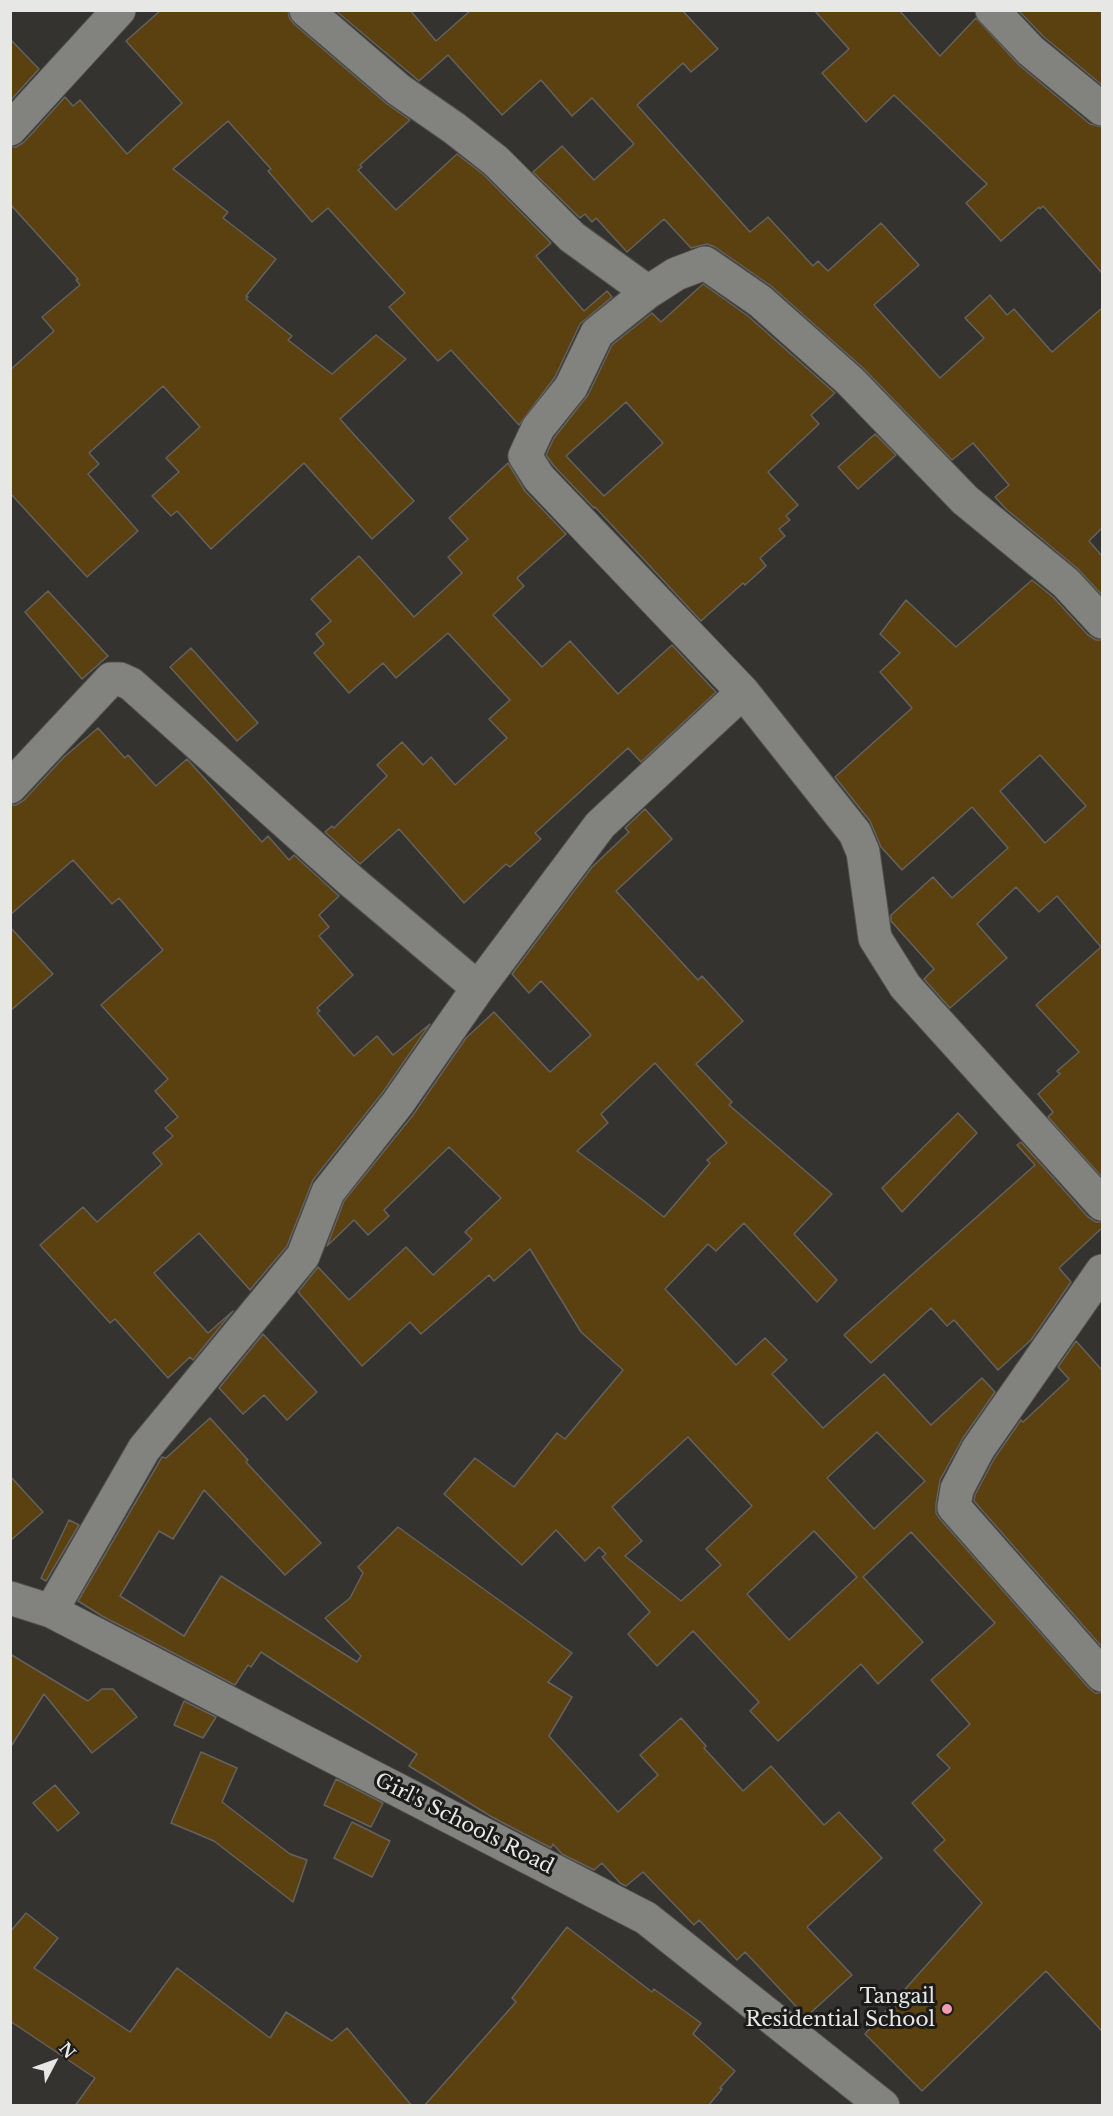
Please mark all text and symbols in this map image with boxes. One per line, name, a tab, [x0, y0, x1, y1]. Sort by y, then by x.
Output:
street label: Girl's Schools Road	[371, 1769, 557, 1879]
place label: Tangail Residential School	[746, 1985, 935, 2032]
marker: Tangail Residential School	[940, 2002, 954, 2016]
north arrow	[24, 2032, 84, 2092]
text: N	[55, 2038, 80, 2062]

